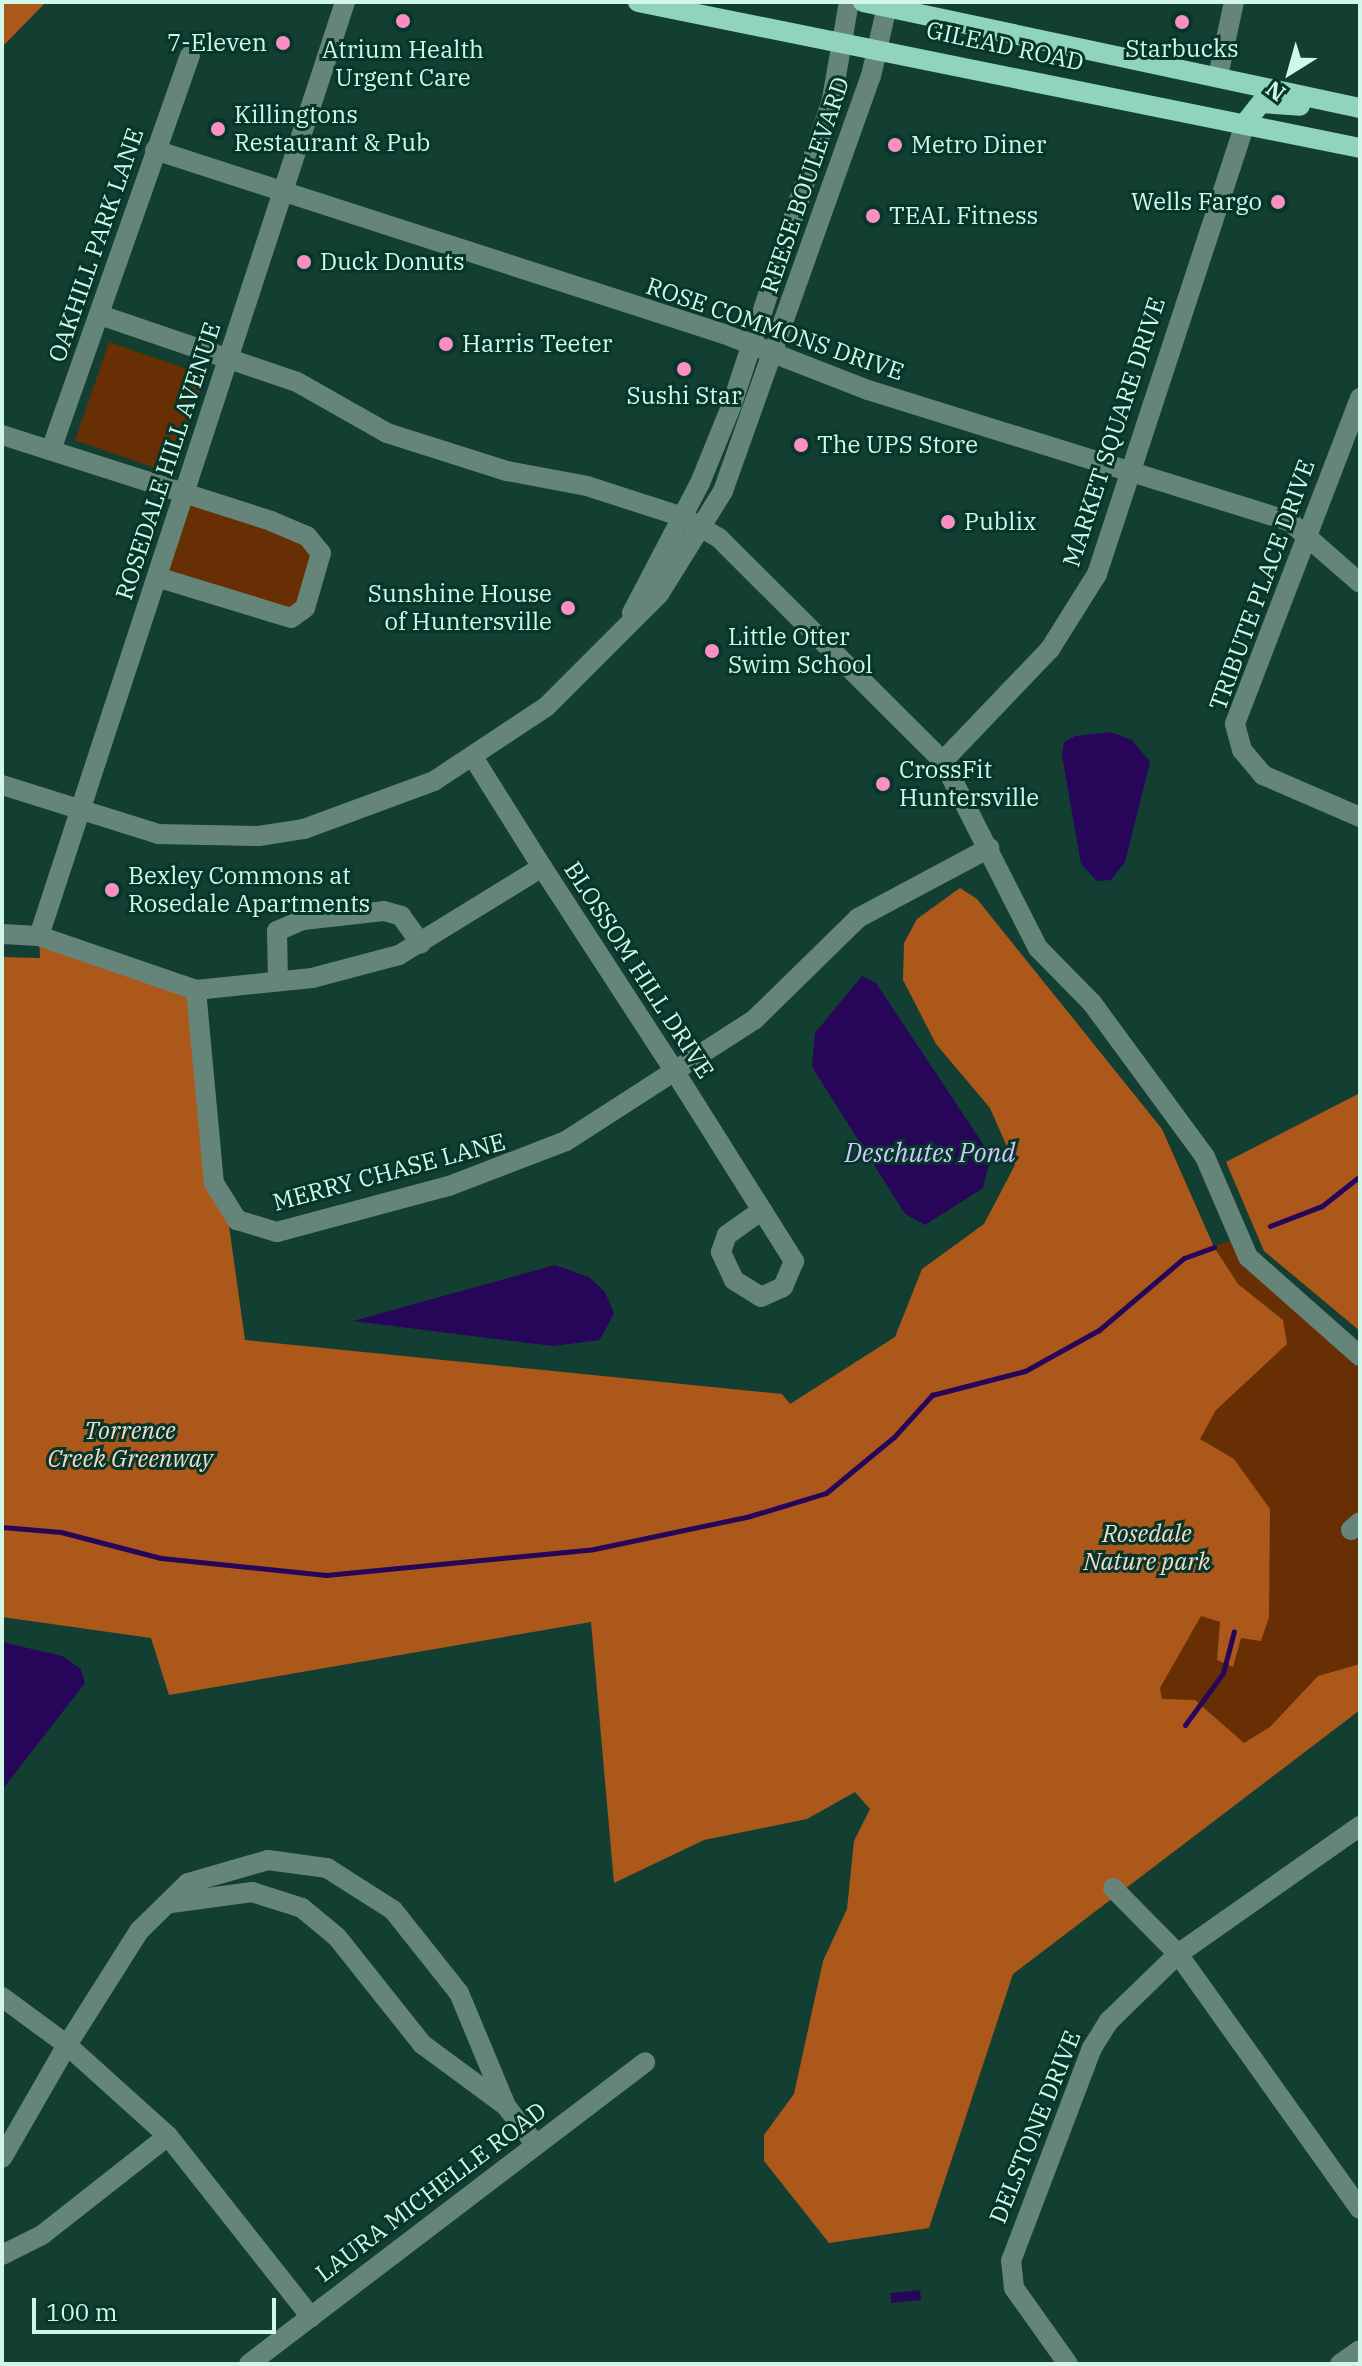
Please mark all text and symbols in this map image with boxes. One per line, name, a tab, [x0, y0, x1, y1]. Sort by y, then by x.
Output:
marker: Atrium Health Urgent Care	[392, 10, 414, 32]
marker: Starbucks	[1173, 13, 1191, 31]
street label: GILEAD ROAD	[924, 15, 1086, 77]
place label: 7-Eleven	[167, 29, 267, 57]
north arrow	[1250, 32, 1330, 112]
marker: 7-Eleven	[274, 34, 292, 52]
place label: Starbucks	[1125, 35, 1239, 63]
place label: Atrium Health Urgent Care	[322, 36, 484, 92]
street label: REESE BOULEVARD	[755, 73, 855, 297]
text: N	[1260, 75, 1291, 108]
place label: Killingtons Restaurant & Pub	[234, 101, 430, 157]
marker: Killingtons Restaurant & Pub	[209, 120, 227, 138]
street label: OAKHILL PARK LANE	[42, 124, 150, 366]
place label: Metro Diner	[911, 131, 1046, 159]
marker: Metro Diner	[886, 136, 904, 154]
place label: Wells Fargo	[1131, 188, 1262, 216]
marker: Wells Fargo	[1269, 193, 1287, 211]
place label: TEAL Fitness	[889, 202, 1038, 230]
marker: TEAL Fitness	[864, 207, 882, 225]
place label: Duck Donuts	[320, 248, 465, 276]
marker: Duck Donuts	[295, 253, 313, 271]
street label: ROSE COMMONS DRIVE	[642, 271, 908, 387]
street label: MARKET SQUARE DRIVE	[1057, 294, 1171, 570]
street label: ROSEDALE HILL AVENUE	[109, 319, 227, 603]
place label: Harris Teeter	[462, 330, 612, 358]
marker: Harris Teeter	[437, 335, 455, 353]
marker: Sushi Star	[675, 360, 693, 378]
place label: Sushi Star	[626, 382, 742, 410]
place label: The UPS Store	[817, 431, 978, 459]
marker: The UPS Store	[792, 436, 810, 454]
street label: TRIBUTE PLACE DRIVE	[1203, 456, 1321, 714]
place label: Publix	[964, 508, 1036, 536]
marker: Publix	[939, 513, 957, 531]
place label: Sunshine House of Huntersville	[368, 580, 552, 636]
marker: Sunshine House of Huntersville	[559, 599, 577, 617]
place label: Little Otter Swim School	[728, 623, 873, 679]
marker: Little Otter Swim School	[703, 642, 721, 660]
place label: CrossFit Huntersville	[899, 756, 1039, 812]
marker: CrossFit Huntersville	[874, 775, 892, 793]
street label: BLOSSOM HILL DRIVE	[558, 856, 720, 1084]
place label: Bexley Commons at Rosedale Apartments	[128, 862, 370, 918]
marker: Bexley Commons at Rosedale Apartments	[103, 881, 121, 899]
street label: MERRY CHASE LANE	[270, 1127, 508, 1217]
water label: Deschutes Pond	[845, 1137, 1015, 1169]
park label: Torrence Creek Greenway	[47, 1417, 213, 1473]
park label: Rosedale Nature park	[1084, 1520, 1210, 1576]
street label: DELSTONE DRIVE	[983, 2026, 1087, 2228]
street label: LAURA MICHELLE ROAD	[310, 2096, 552, 2288]
scale bar	[36, 2282, 280, 2332]
text: 100 m	[46, 2296, 118, 2328]

